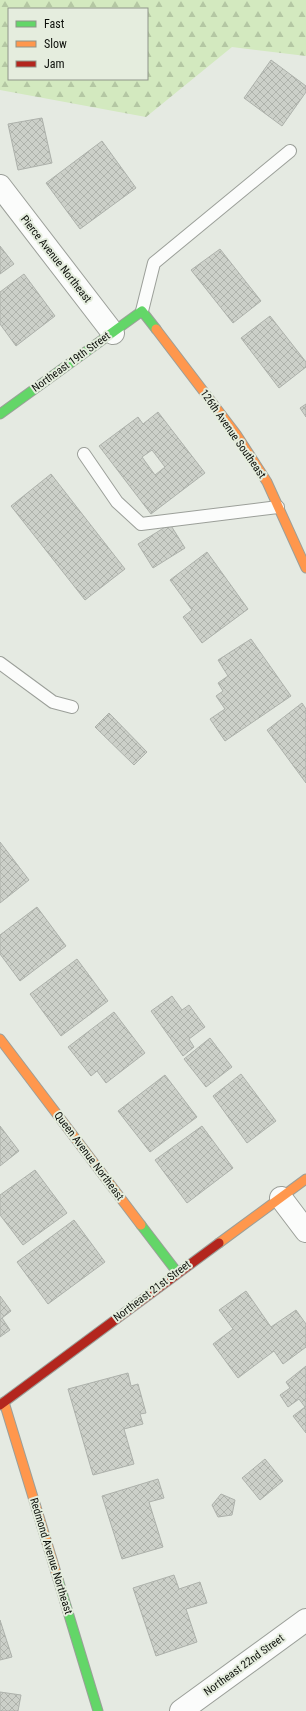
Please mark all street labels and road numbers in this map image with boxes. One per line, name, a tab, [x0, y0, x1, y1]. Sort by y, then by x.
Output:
street label: Pierce Avenue Northeast	[18, 213, 94, 305]
street label: Northeast 19th Street	[29, 329, 113, 395]
street label: 126th Avenue Southeast	[197, 387, 269, 481]
street label: Queen Avenue Northeast	[51, 1109, 127, 1203]
street label: Northeast 21st Street	[111, 1258, 193, 1324]
street label: Redmond Avenue Northeast	[27, 1496, 75, 1616]
street label: Northeast 22nd Street	[201, 1632, 287, 1698]

